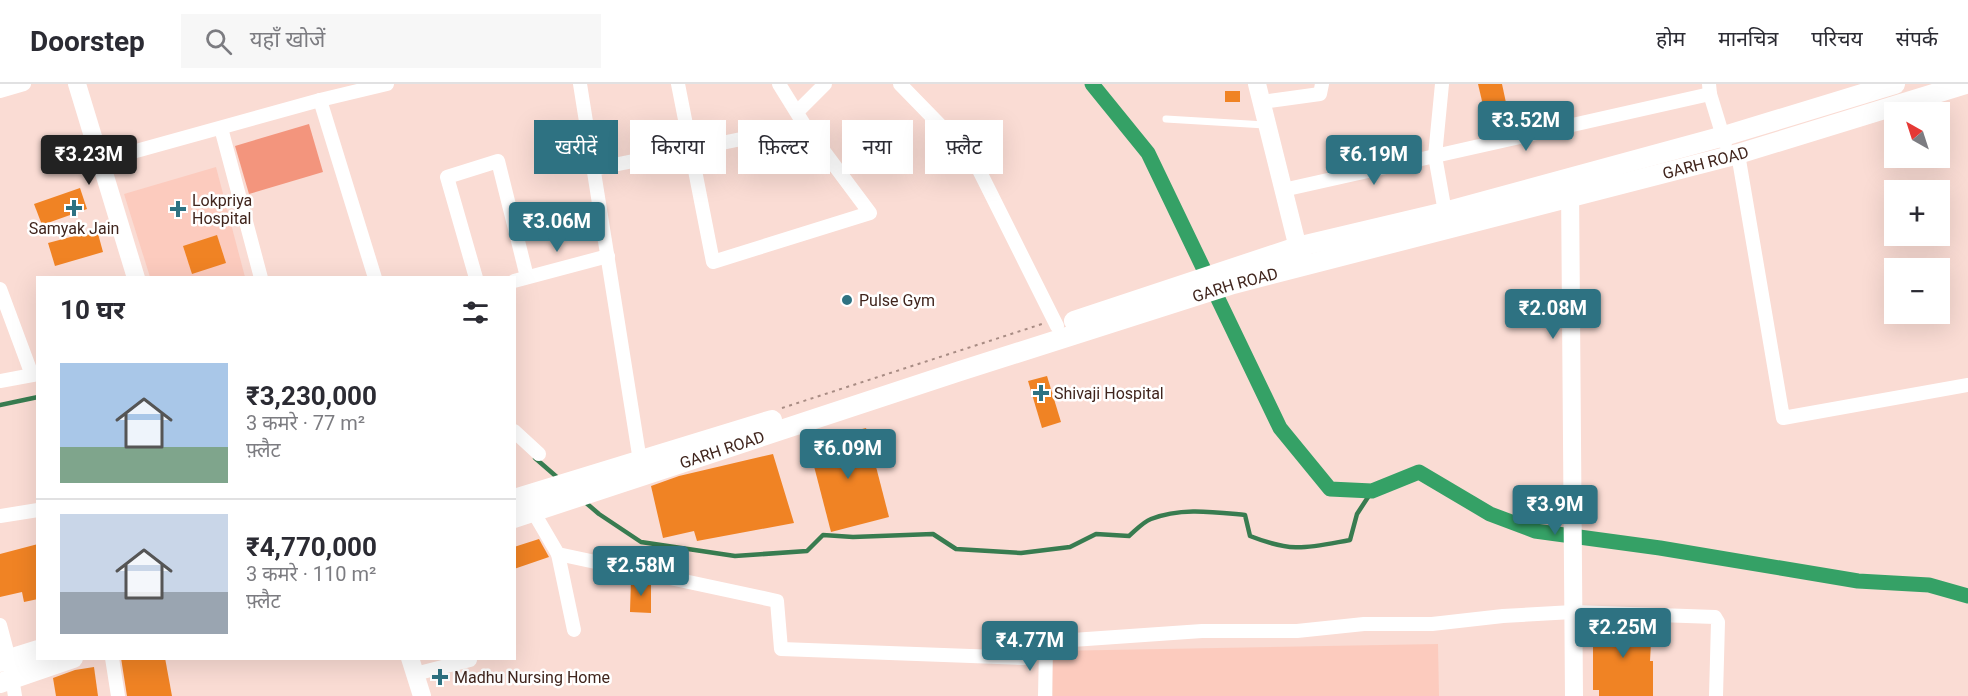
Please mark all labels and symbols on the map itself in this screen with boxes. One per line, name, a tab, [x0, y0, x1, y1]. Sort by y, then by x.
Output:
pin: ₹3.52M	[1477, 101, 1575, 152]
north arrow	[1884, 102, 1950, 168]
pin: ₹3.23M	[40, 135, 138, 186]
pin: ₹6.19M	[1325, 135, 1423, 186]
street label: GARH ROAD	[1660, 142, 1751, 183]
place label: Lokpriya Hospital	[192, 191, 252, 228]
marker: Samyak Jain	[65, 199, 83, 217]
marker: Lokpriya Hospital	[169, 200, 187, 218]
pin: ₹3.06M	[508, 202, 606, 253]
place label: Samyak Jain	[29, 219, 119, 238]
street label: GARH ROAD	[1190, 264, 1280, 306]
pin: ₹2.08M	[1504, 289, 1602, 340]
place label: Pulse Gym	[859, 291, 935, 310]
marker: Pulse Gym	[840, 293, 854, 307]
marker: Shivaji Hospital	[1032, 384, 1050, 402]
place label: Shivaji Hospital	[1054, 384, 1164, 403]
street label: GARH ROAD	[677, 427, 767, 473]
pin: ₹6.09M	[799, 429, 897, 480]
pin: ₹3.9M	[1513, 485, 1597, 536]
pin: ₹2.58M	[592, 546, 690, 597]
pin: ₹2.25M	[1574, 608, 1672, 659]
pin: ₹4.77M	[981, 621, 1079, 672]
marker: Madhu Nursing Home	[431, 668, 449, 686]
place label: Madhu Nursing Home	[454, 668, 610, 687]

